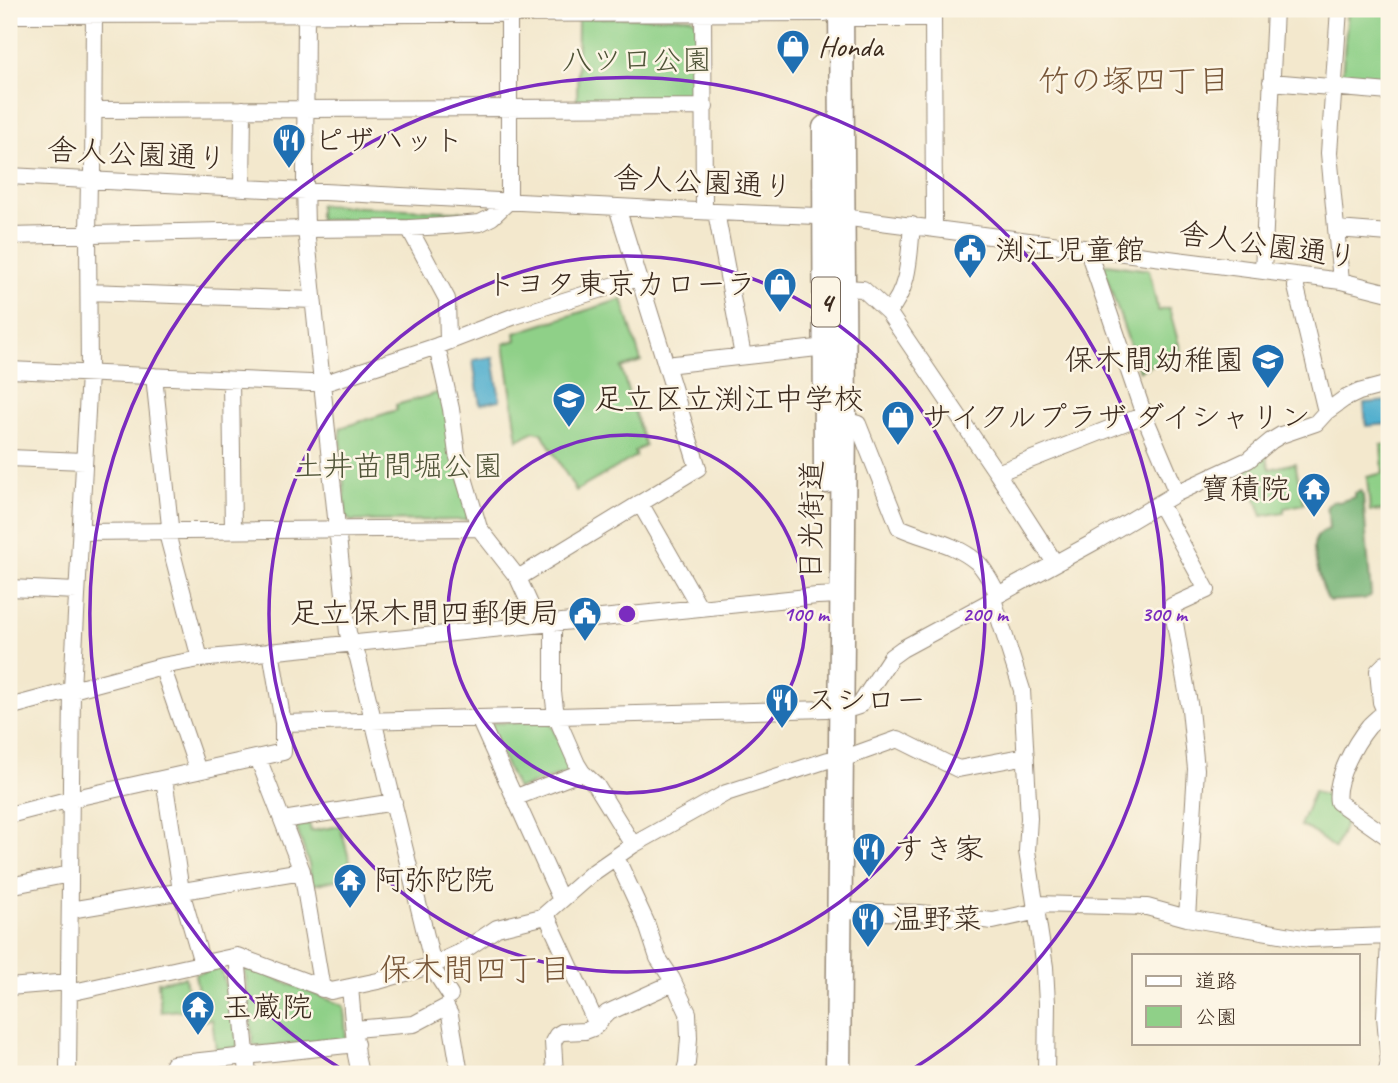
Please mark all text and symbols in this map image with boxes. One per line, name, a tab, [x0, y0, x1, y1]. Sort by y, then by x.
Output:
shop icon: Honda	[774, 27, 812, 76]
place label: Honda	[818, 27, 885, 65]
park label: 八ツ口公園	[562, 41, 712, 79]
district label: 竹の塚四丁目	[1038, 60, 1230, 101]
restaurant icon: ピザハット	[270, 121, 308, 170]
place label: ピザハット	[314, 121, 464, 159]
street label: 舎人公園通り	[46, 130, 228, 178]
street label: 舎人公園通り	[612, 158, 794, 206]
street label: 舎人公園通り	[1176, 214, 1360, 276]
public building icon: 渕江児童館	[951, 231, 989, 280]
place label: 渕江児童館	[995, 231, 1145, 269]
place label: トヨタ東京カローラ	[486, 265, 756, 303]
shop icon: トヨタ東京カローラ	[761, 265, 799, 314]
road number: 4	[812, 278, 840, 326]
place label: 保木間幼稚園	[1064, 341, 1244, 379]
school or university icon: 保木間幼稚園	[1249, 341, 1287, 390]
school or university icon: 足立区立渕江中学校	[550, 380, 588, 429]
place label: 足立区立渕江中学校	[594, 380, 864, 418]
shop icon: サイクルプラザ ダイシャリン	[879, 398, 917, 447]
place label: サイクルプラザ ダイシャリン	[922, 398, 1311, 436]
park label: 土井苗間堀公園	[293, 447, 503, 485]
street label: 日光街道	[791, 460, 831, 580]
place label: 寶積院	[1200, 470, 1290, 508]
temple icon: 寶積院	[1295, 470, 1333, 519]
place label: 足立保木間四郵便局	[290, 594, 560, 632]
public building icon: 足立保木間四郵便局	[566, 594, 604, 643]
text: 100 m	[783, 601, 831, 627]
text: 200 m	[962, 601, 1010, 627]
text: 300 m	[1141, 601, 1189, 627]
centre of rings	[615, 602, 639, 626]
restaurant icon: スシロー	[763, 681, 801, 730]
place label: スシロー	[806, 681, 926, 719]
restaurant icon: すき家	[850, 830, 888, 879]
place label: すき家	[894, 830, 984, 868]
temple icon: 阿弥陀院	[331, 861, 369, 910]
place label: 阿弥陀院	[374, 861, 494, 899]
restaurant icon: 温野菜	[849, 900, 887, 949]
place label: 温野菜	[892, 900, 982, 938]
district label: 保木間四丁目	[379, 949, 571, 990]
legend	[1132, 954, 1360, 1044]
text: 道路	[1195, 968, 1237, 994]
temple icon: 玉蔵院	[179, 988, 217, 1037]
place label: 玉蔵院	[222, 988, 312, 1026]
text: 公園	[1195, 1004, 1237, 1030]

